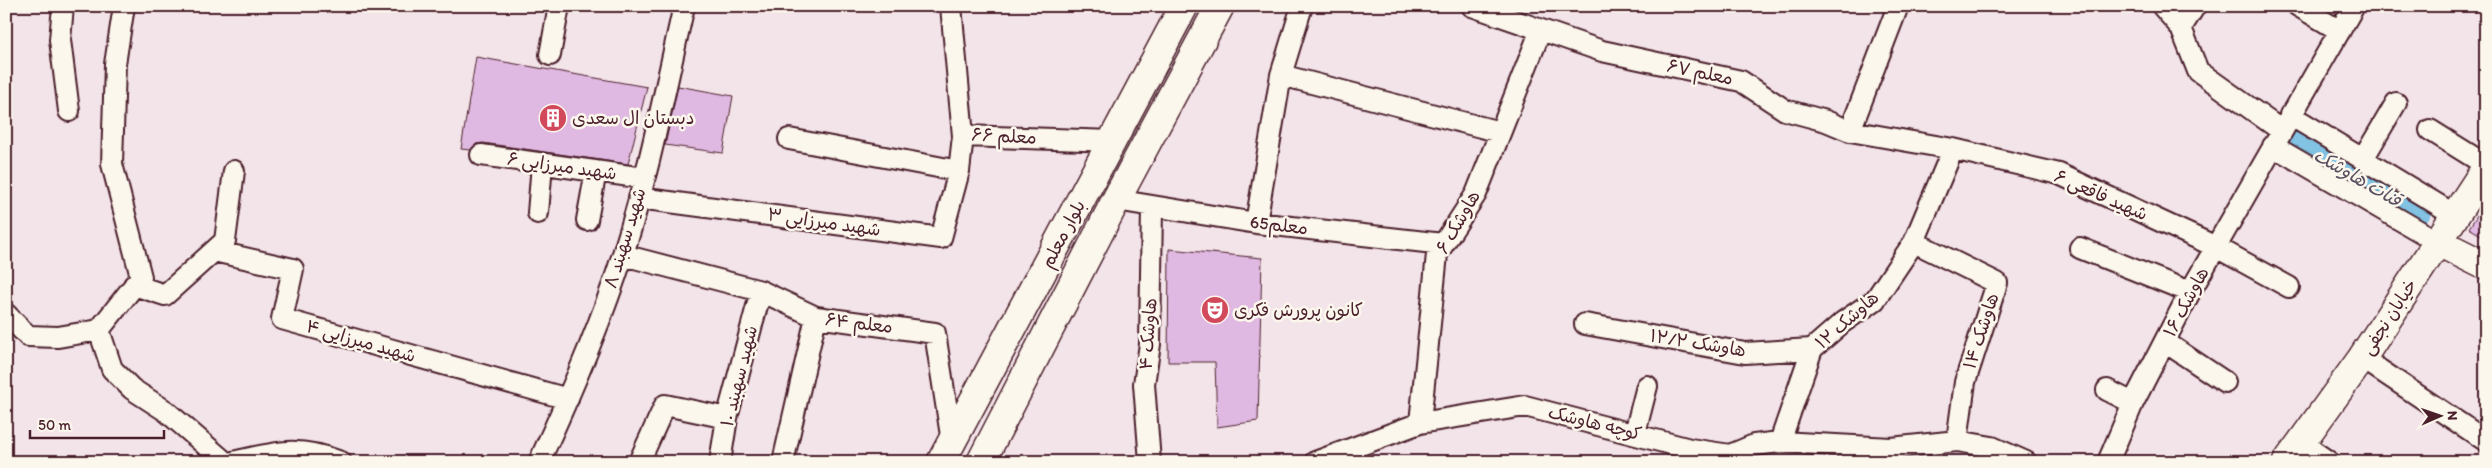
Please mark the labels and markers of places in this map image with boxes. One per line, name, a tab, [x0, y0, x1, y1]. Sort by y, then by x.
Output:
building icon: دبستان ال سعدی	[538, 103, 568, 133]
place label: دبستان ال سعدی	[572, 107, 694, 129]
theatre icon: کانون پرورش فکری	[1200, 295, 1230, 325]
place label: کانون پرورش فکری	[1234, 299, 1363, 322]

